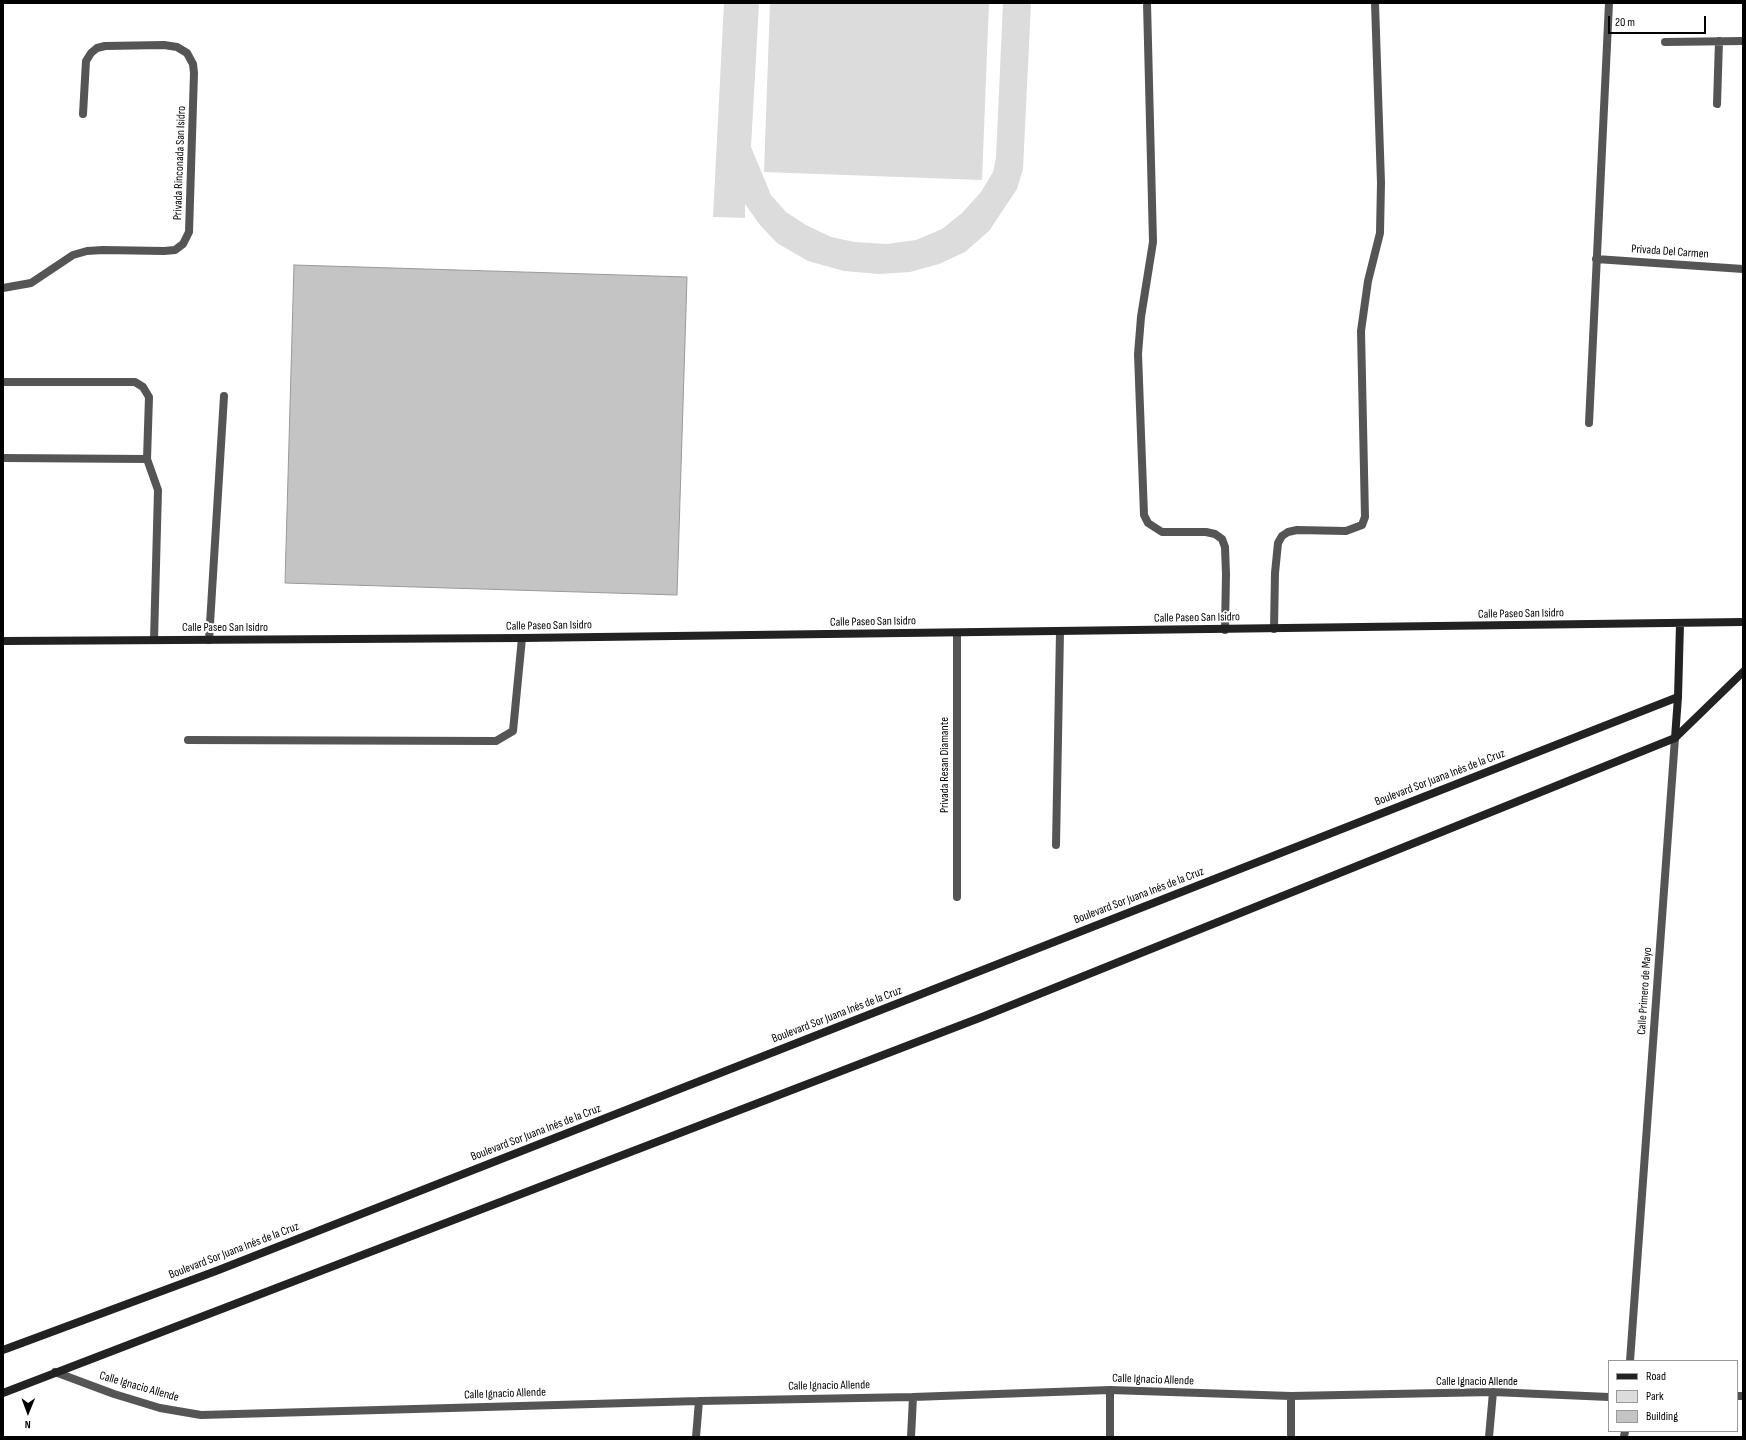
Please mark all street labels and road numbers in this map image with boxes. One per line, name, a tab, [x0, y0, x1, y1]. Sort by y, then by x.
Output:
street label: Privada Rinconada San Isidro	[171, 106, 189, 220]
street label: Privada Del Carmen	[1631, 242, 1709, 262]
street label: Calle Paseo San Isidro	[1478, 606, 1564, 622]
street label: Calle Paseo San Isidro	[1154, 610, 1240, 626]
street label: Calle Paseo San Isidro	[830, 614, 916, 630]
street label: Calle Paseo San Isidro	[506, 618, 592, 634]
street label: Calle Paseo San Isidro	[182, 621, 268, 635]
street label: Privada Resan Diamante	[938, 717, 952, 813]
street label: Boulevard Sor Juana Inés de la Cruz	[1373, 746, 1507, 810]
street label: Boulevard Sor Juana Inés de la Cruz	[1072, 864, 1206, 928]
street label: Calle Primero de Mayo	[1635, 947, 1655, 1035]
street label: Boulevard Sor Juana Inés de la Cruz	[770, 983, 904, 1047]
street label: Boulevard Sor Juana Inés de la Cruz	[469, 1101, 603, 1165]
street label: Boulevard Sor Juana Inés de la Cruz	[167, 1219, 301, 1283]
street label: Calle Ignacio Allende	[98, 1369, 180, 1405]
street label: Calle Ignacio Allende	[1112, 1371, 1194, 1389]
street label: Calle Ignacio Allende	[1436, 1375, 1518, 1389]
street label: Calle Ignacio Allende	[788, 1378, 870, 1394]
street label: Calle Ignacio Allende	[464, 1385, 546, 1403]

